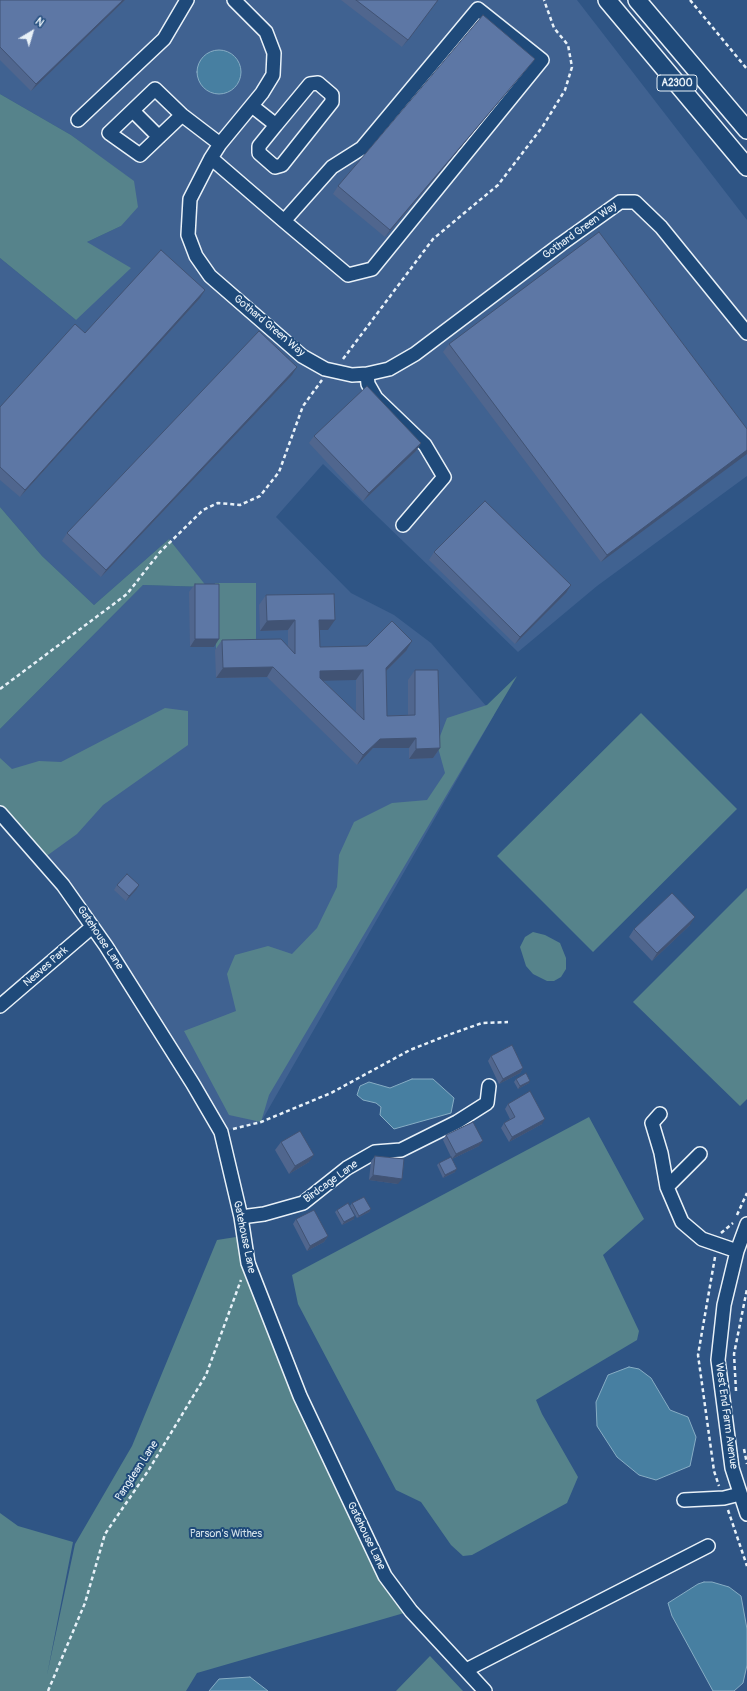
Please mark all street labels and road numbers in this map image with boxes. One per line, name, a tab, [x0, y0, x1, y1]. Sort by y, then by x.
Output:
road number: A2300	[657, 75, 697, 91]
street label: Gothard Green Way	[540, 200, 620, 262]
street label: Gothard Green Way	[231, 292, 307, 360]
street label: Gatehouse Lane	[74, 904, 126, 972]
street label: Neaves Park	[21, 944, 71, 990]
street label: Birdcage Lane	[301, 1158, 361, 1206]
street label: Gatehouse Lane	[230, 1199, 258, 1275]
street label: West End Farm Avenue	[712, 1362, 740, 1470]
street label: Pangdean Lane	[113, 1438, 161, 1504]
street label: Gatehouse Lane	[344, 1500, 388, 1572]

